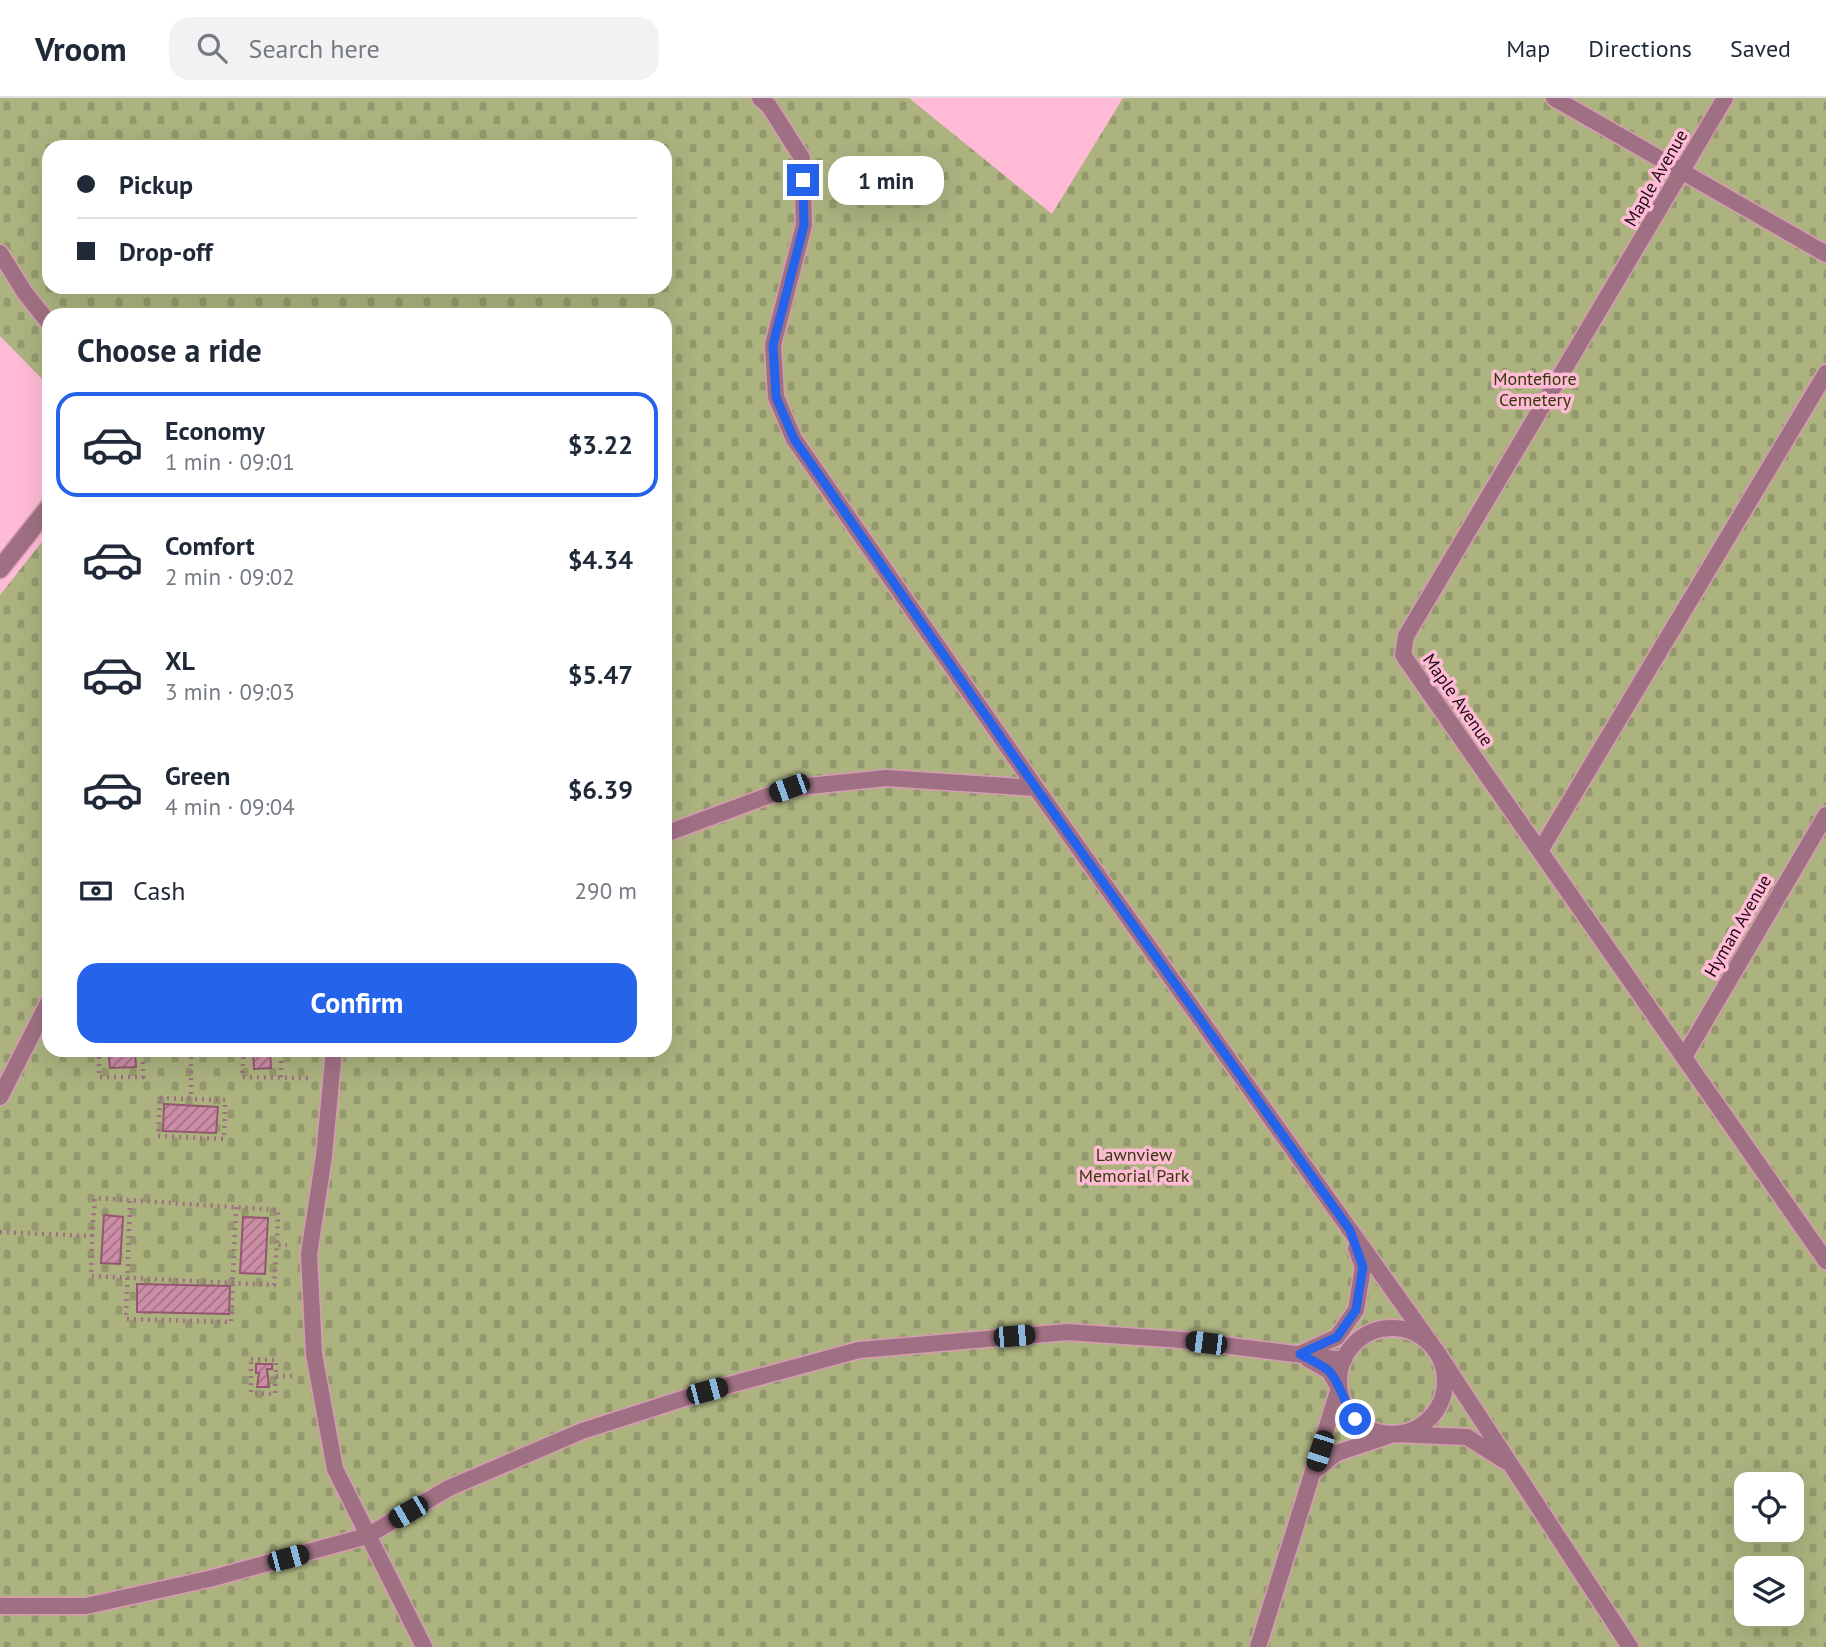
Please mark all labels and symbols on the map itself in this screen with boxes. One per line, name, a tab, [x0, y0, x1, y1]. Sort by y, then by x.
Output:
street label: Maple Avenue	[1619, 125, 1692, 230]
callout: 1 min	[828, 155, 943, 204]
route end	[787, 164, 819, 196]
park label: Montefiore Cemetery	[1493, 367, 1577, 411]
street label: Maple Avenue	[1418, 649, 1499, 750]
car	[766, 771, 813, 805]
street label: Hyman Avenue	[1699, 870, 1776, 981]
park label: Lawnview Memorial Park	[1079, 1143, 1190, 1187]
car	[993, 1324, 1036, 1348]
car	[1184, 1330, 1229, 1356]
car	[684, 1375, 731, 1407]
route start	[1339, 1403, 1371, 1435]
car	[1304, 1428, 1337, 1474]
car	[385, 1492, 432, 1532]
car	[265, 1542, 312, 1574]

